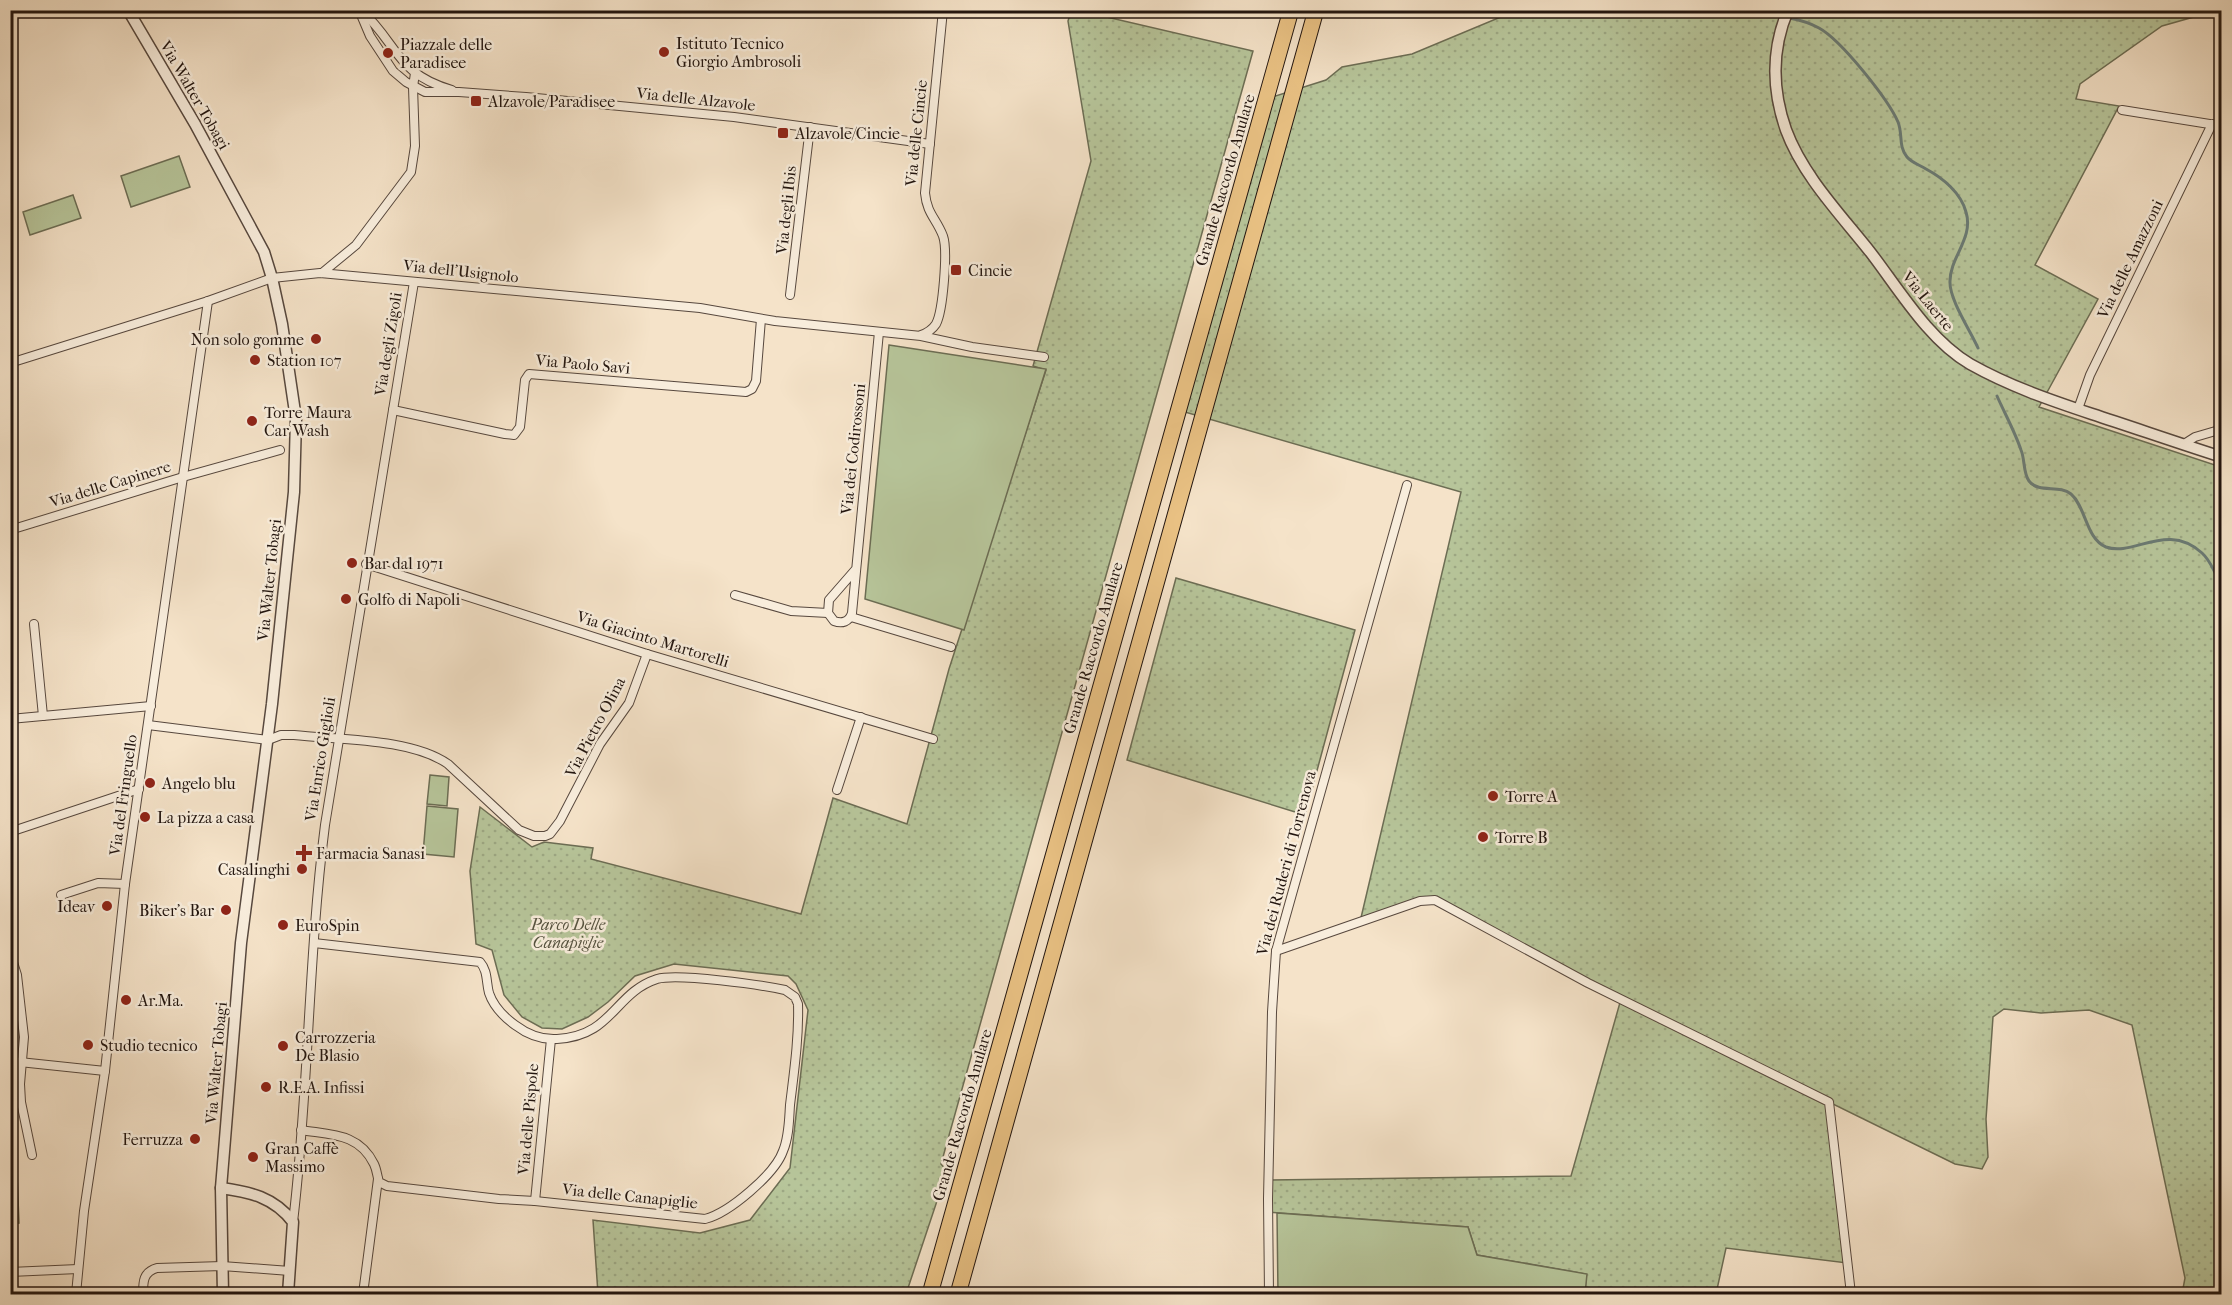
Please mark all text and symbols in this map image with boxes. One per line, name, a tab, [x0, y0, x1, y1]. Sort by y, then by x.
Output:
place label: Istituto Tecnico Giorgio Ambrosoli	[676, 34, 801, 71]
place label: Piazzale delle Paradisee	[400, 35, 492, 72]
street label: Via Walter Tobagi	[156, 36, 234, 153]
marker: Istituto Tecnico Giorgio Ambrosoli	[657, 45, 671, 59]
marker: Piazzale delle Paradisee	[381, 46, 395, 60]
street label: Via delle Cincie	[901, 79, 931, 188]
street label: Via delle Alzavole	[635, 83, 756, 115]
place label: Alzavole/Paradisee	[487, 92, 615, 111]
street label: Grande Raccordo Anulare	[1191, 92, 1259, 268]
marker: Alzavole/Paradisee	[469, 94, 483, 108]
place label: Alzavole/Cincie	[794, 124, 900, 143]
marker: Alzavole/Cincie	[776, 126, 790, 140]
street label: Via degli Ibis	[772, 165, 800, 256]
street label: Via delle Amazzoni	[2093, 196, 2167, 322]
street label: Via dell'Usignolo	[401, 255, 520, 287]
place label: Cincie	[968, 261, 1012, 280]
marker: Cincie	[949, 263, 963, 277]
street label: Via Laerte	[1898, 266, 1958, 335]
street label: Via degli Zigoli	[370, 290, 406, 398]
place label: Non solo gomme	[191, 330, 304, 349]
marker: Non solo gomme	[309, 332, 323, 346]
street label: Via Paolo Savi	[534, 350, 631, 378]
place label: Station 107	[267, 351, 342, 370]
marker: Station 107	[248, 353, 262, 367]
street label: Via dei Codirossoni	[837, 382, 869, 516]
place label: Torre Maura Car Wash	[264, 403, 352, 440]
marker: Torre Maura Car Wash	[245, 414, 259, 428]
street label: Via delle Capinere	[46, 456, 173, 512]
street label: Via Walter Tobagi	[253, 518, 285, 643]
place label: Bar dal 1971	[364, 554, 444, 573]
marker: Bar dal 1971	[345, 556, 359, 570]
street label: Grande Raccordo Anulare	[1059, 560, 1127, 736]
place label: Golfo di Napoli	[358, 590, 460, 609]
marker: Golfo di Napoli	[339, 592, 353, 606]
street label: Via Giacinto Martorelli	[574, 606, 732, 671]
street label: Via Pietro Olina	[560, 673, 630, 781]
street label: Via Enrico Giglioli	[301, 695, 339, 824]
street label: Via del Fringuello	[105, 733, 141, 858]
street label: Via dei Ruderi di Torrenova	[1252, 768, 1320, 958]
place label: Angelo blu	[161, 774, 236, 793]
marker: Angelo blu	[143, 776, 157, 790]
place label: Torre A	[1505, 787, 1558, 806]
marker: Torre A	[1486, 789, 1500, 803]
place label: La pizza a casa	[157, 808, 255, 827]
marker: La pizza a casa	[138, 810, 152, 824]
place label: Torre B	[1495, 828, 1548, 847]
marker: Torre B	[1476, 830, 1490, 844]
place label: Farmacia Sanasi	[316, 844, 425, 863]
marker: Farmacia Sanasi	[297, 846, 311, 860]
place label: Casalinghi	[218, 860, 290, 879]
marker: Casalinghi	[295, 862, 309, 876]
place label: Ideav	[57, 897, 96, 916]
marker: Ideav	[100, 899, 114, 913]
place label: Biker's Bar	[139, 901, 214, 920]
marker: Biker's Bar	[219, 903, 233, 917]
park label: Parco Delle Canapiglie	[530, 915, 606, 952]
place label: EuroSpin	[295, 916, 360, 935]
marker: EuroSpin	[276, 918, 290, 932]
place label: Ar.Ma.	[137, 991, 183, 1010]
marker: Ar.Ma.	[119, 993, 133, 1007]
street label: Via Walter Tobagi	[201, 1001, 231, 1126]
street label: Grande Raccordo Anulare	[928, 1027, 996, 1203]
place label: Carrozzeria De Blasio	[295, 1028, 376, 1065]
place label: Studio tecnico	[100, 1036, 198, 1055]
marker: Studio tecnico	[81, 1038, 95, 1052]
marker: Carrozzeria De Blasio	[276, 1039, 290, 1053]
street label: Via delle Pispole	[514, 1062, 542, 1176]
place label: R.E.A. Infissi	[278, 1078, 365, 1097]
marker: R.E.A. Infissi	[259, 1080, 273, 1094]
place label: Ferruzza	[122, 1130, 184, 1149]
marker: Ferruzza	[188, 1132, 202, 1146]
place label: Gran Caffè Massimo	[265, 1139, 339, 1176]
marker: Gran Caffè Massimo	[246, 1150, 260, 1164]
street label: Via delle Canapiglie	[560, 1179, 699, 1213]

